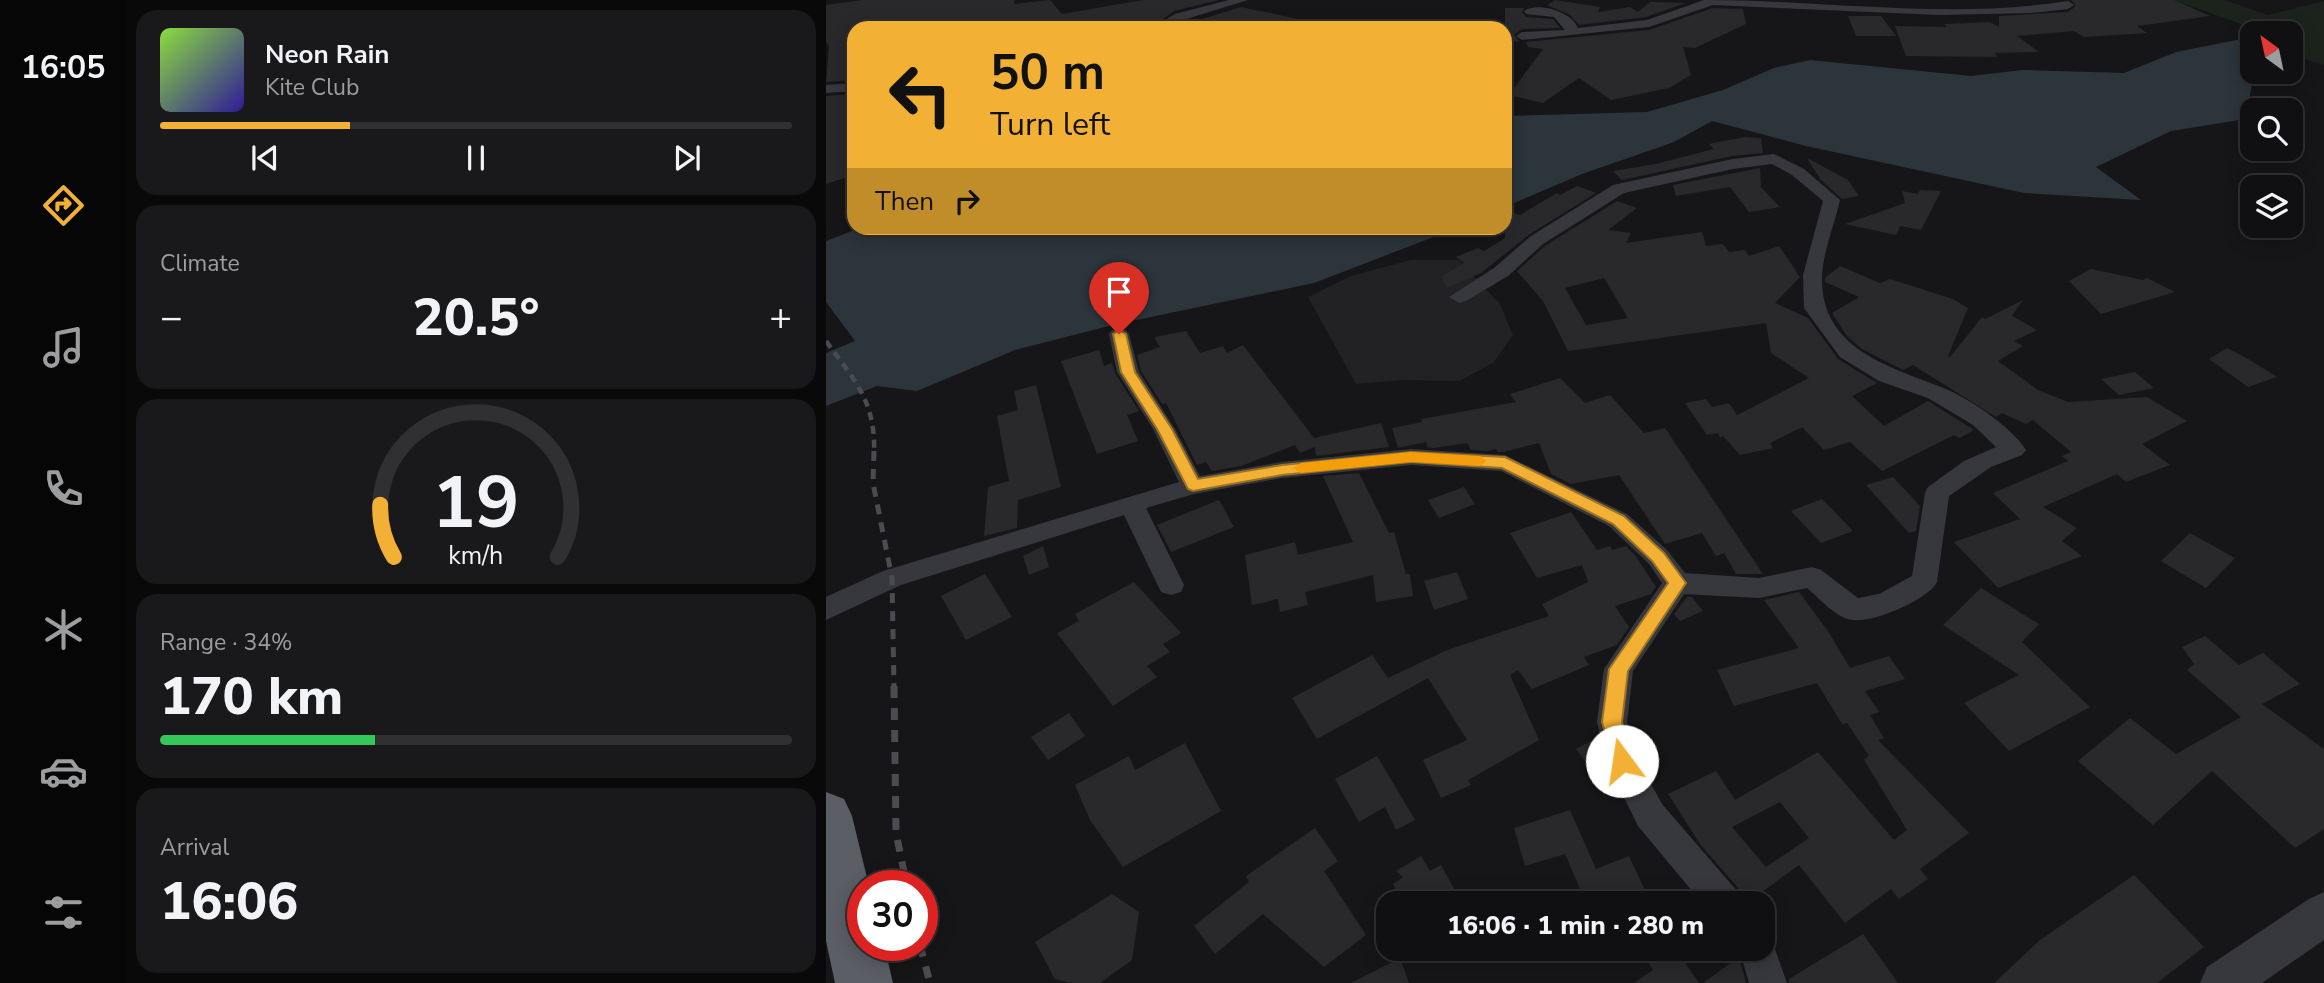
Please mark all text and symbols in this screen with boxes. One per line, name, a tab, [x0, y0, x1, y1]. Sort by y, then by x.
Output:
north arrow	[2240, 21, 2303, 84]
map controls	[2240, 21, 2303, 238]
text: Neon Rain	[265, 37, 390, 72]
text: 50 m	[990, 39, 1105, 106]
text: 16:05	[21, 46, 105, 89]
icon: left	[875, 49, 966, 140]
text: Kite Club	[265, 72, 359, 103]
button: search	[2240, 98, 2303, 161]
text: Turn left	[990, 103, 1110, 146]
icon: previous	[246, 139, 284, 177]
icon: pause	[457, 139, 495, 177]
icon: next	[668, 139, 706, 177]
button: layers	[2240, 175, 2303, 238]
icon: directions	[39, 181, 88, 230]
icon: right	[948, 182, 986, 220]
text: Then	[875, 184, 934, 219]
text: Climate	[160, 248, 240, 279]
pin	[1089, 262, 1149, 334]
icon: arrive	[1100, 273, 1138, 311]
text: 20.5°	[412, 282, 540, 353]
text: −	[160, 292, 183, 343]
text: +	[769, 292, 792, 343]
icon: music	[39, 323, 88, 372]
text: 19	[432, 454, 520, 554]
icon: phone	[39, 464, 88, 513]
text: km/h	[448, 539, 504, 573]
icon: climate	[39, 605, 88, 654]
text: Range · 34%	[160, 627, 292, 658]
text: 170 km	[160, 661, 343, 732]
position arrow	[1585, 724, 1659, 798]
icon: car	[39, 747, 88, 796]
text: Arrival	[160, 832, 229, 863]
text: 16:06	[160, 866, 298, 937]
speed limit sign: 30	[847, 870, 938, 961]
icon: filters	[39, 888, 88, 937]
text: 16:06 · 1 min · 280 m	[1447, 908, 1704, 943]

